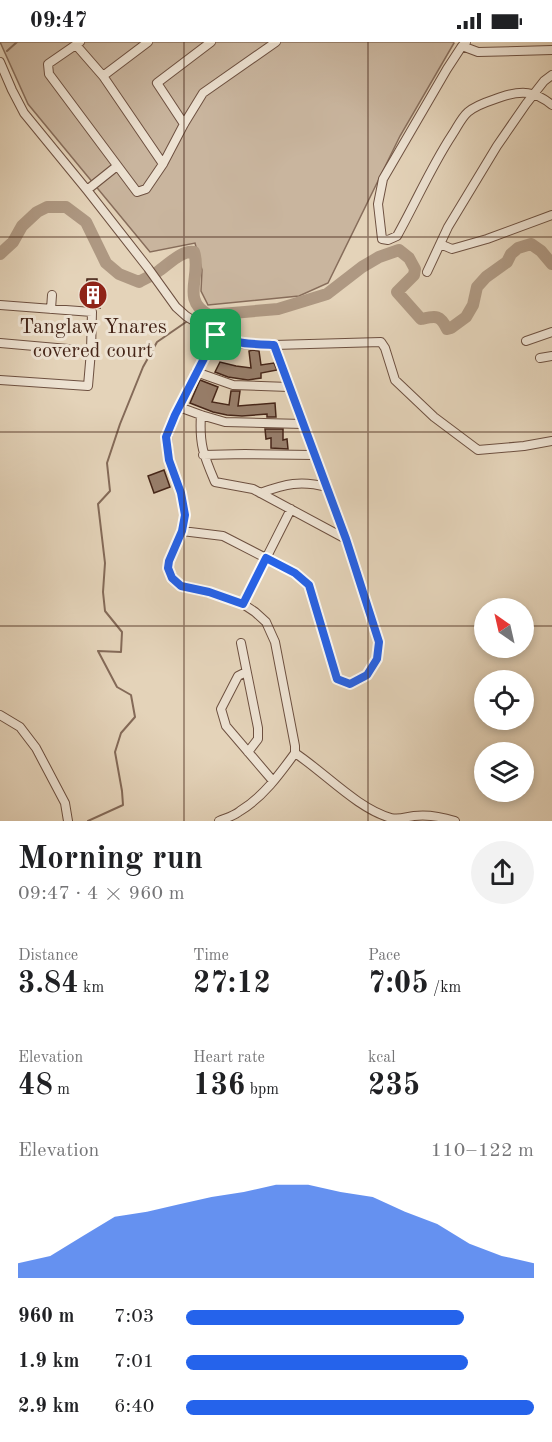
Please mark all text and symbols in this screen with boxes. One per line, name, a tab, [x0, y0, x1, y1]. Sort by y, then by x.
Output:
text: 09:47	[30, 10, 87, 32]
building icon: Tanglaw Ynares covered court	[77, 279, 109, 311]
pin	[190, 309, 241, 360]
place label: Tanglaw Ynares covered court	[19, 317, 167, 362]
icon: arrive	[199, 318, 232, 351]
north arrow	[474, 598, 534, 658]
map controls	[474, 598, 534, 802]
button: locate	[474, 670, 534, 730]
button: layers	[474, 742, 534, 802]
button: share	[471, 841, 534, 904]
text: Morning run	[18, 843, 203, 876]
text: 09:47 · 4 × 960 m	[18, 884, 185, 904]
text: Distance	[18, 948, 78, 964]
text: Time	[193, 948, 229, 964]
text: Pace	[368, 948, 400, 964]
text: 3.84	[18, 969, 79, 999]
text: 27:12	[193, 969, 271, 999]
text: 7:05	[368, 969, 429, 999]
text: km	[79, 980, 104, 996]
text: /km	[429, 980, 461, 996]
text: Elevation	[18, 1050, 83, 1066]
text: Heart rate	[193, 1050, 265, 1066]
text: kcal	[368, 1050, 396, 1066]
text: 48	[18, 1071, 53, 1101]
text: 136	[193, 1071, 245, 1101]
text: 235	[368, 1071, 420, 1101]
text: m	[53, 1082, 70, 1098]
text: bpm	[245, 1082, 279, 1098]
text: Elevation	[18, 1141, 99, 1161]
text: 110–122 m	[431, 1141, 534, 1161]
text: 960 m	[18, 1307, 74, 1327]
text: 7:03	[114, 1307, 154, 1327]
text: 1.9 km	[18, 1352, 80, 1372]
text: 7:01	[114, 1352, 154, 1372]
text: 2.9 km	[18, 1397, 80, 1417]
text: 6:40	[114, 1397, 154, 1417]

